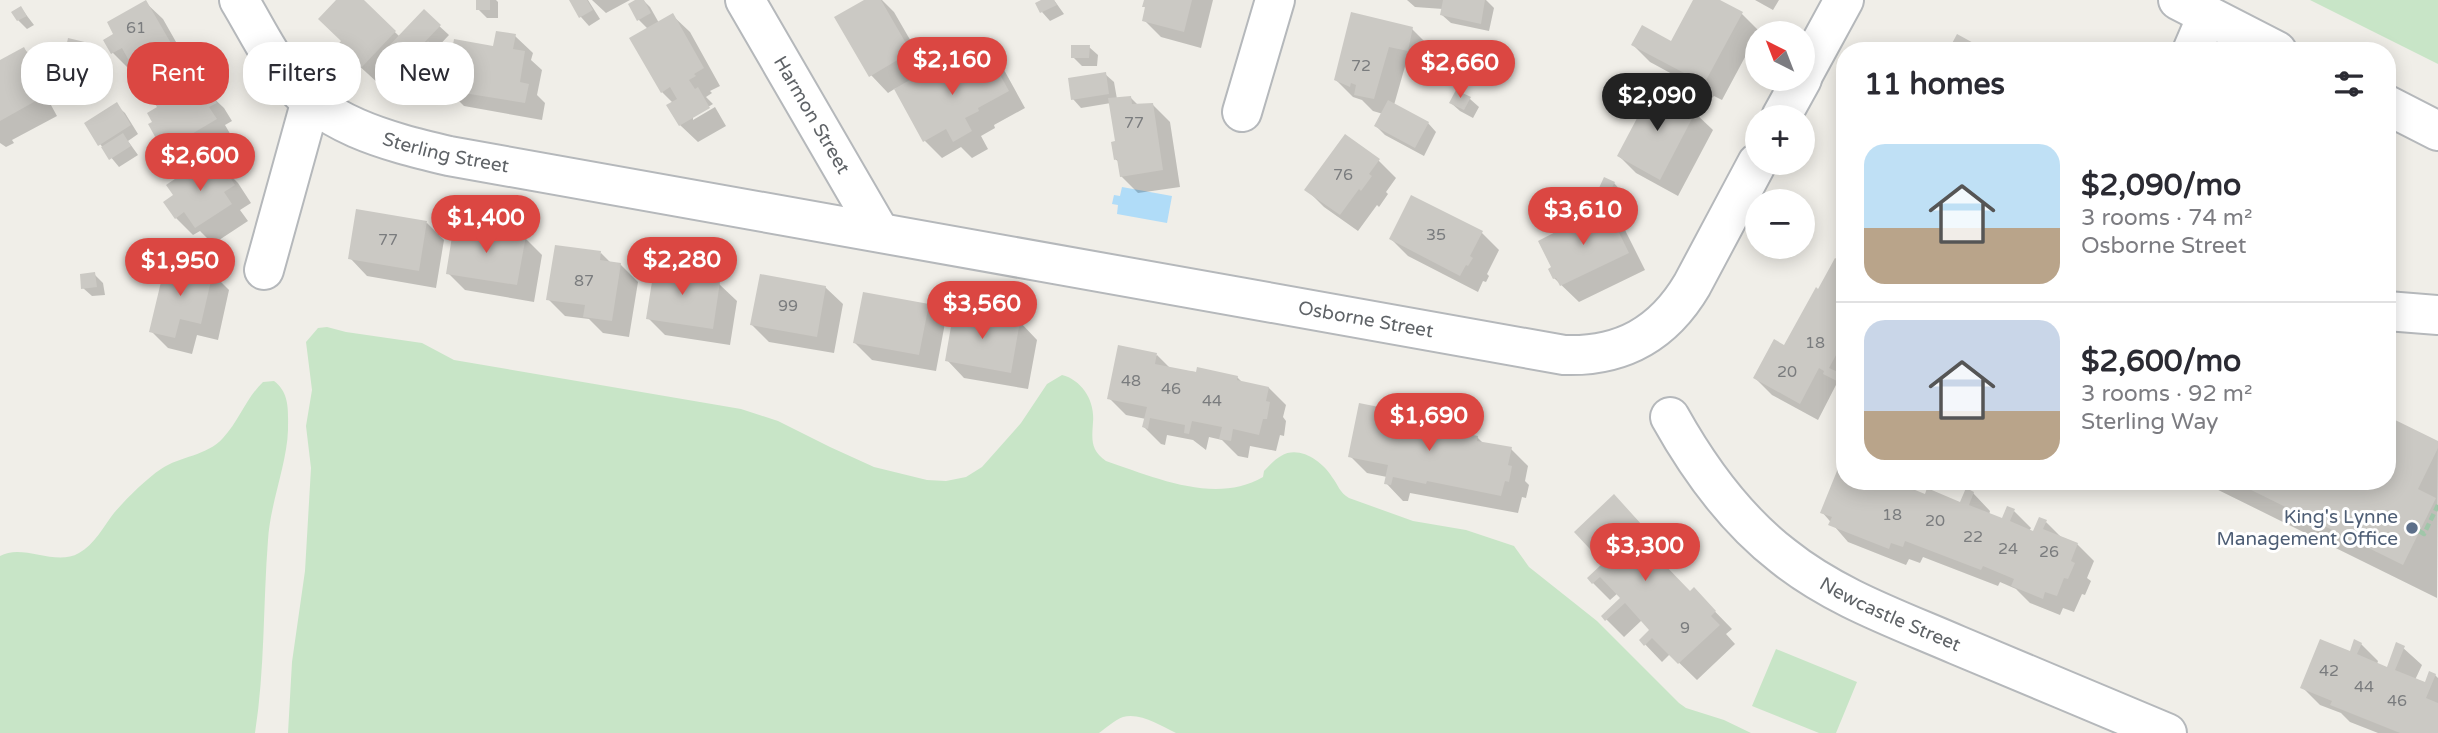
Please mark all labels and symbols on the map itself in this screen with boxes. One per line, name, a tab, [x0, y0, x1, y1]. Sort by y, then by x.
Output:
house number: 61	[126, 18, 146, 38]
north arrow	[1745, 21, 1815, 91]
pin: $2,160	[895, 38, 1009, 97]
pin: $2,660	[1403, 41, 1517, 100]
street label: Harmon Street	[769, 52, 854, 178]
house number: 72	[1351, 56, 1371, 76]
pin: $2,090	[1600, 74, 1714, 133]
house number: 77	[1124, 113, 1144, 133]
street label: Sterling Street	[380, 128, 511, 177]
pin: $2,600	[143, 134, 257, 193]
house number: 76	[1333, 165, 1353, 185]
pin: $3,610	[1526, 188, 1640, 247]
pin: $1,400	[429, 196, 543, 255]
house number: 35	[1426, 225, 1446, 245]
house number: 77	[378, 230, 398, 250]
pin: $1,950	[123, 238, 237, 298]
pin: $2,280	[625, 238, 739, 297]
house number: 87	[574, 271, 594, 291]
pin: $3,560	[925, 282, 1039, 341]
house number: 99	[778, 296, 798, 316]
street label: Osborne Street	[1296, 297, 1435, 342]
house number: 18	[1805, 333, 1825, 353]
house number: 20	[1777, 362, 1797, 382]
house number: 48	[1121, 371, 1141, 391]
house number: 46	[1161, 379, 1181, 399]
house number: 44	[1202, 391, 1222, 411]
pin: $1,690	[1372, 393, 1486, 453]
house number: 18	[1882, 505, 1902, 525]
place label: King's Lynne Management Office	[2216, 506, 2398, 550]
house number: 20	[1925, 511, 1945, 531]
marker: King's Lynne Management Office	[2404, 520, 2420, 536]
pin: $3,300	[1588, 524, 1702, 583]
house number: 22	[1963, 527, 1983, 547]
house number: 24	[1998, 539, 2018, 559]
house number: 26	[2039, 542, 2059, 562]
street label: Newcastle Street	[1816, 573, 1964, 656]
house number: 9	[1680, 618, 1690, 638]
house number: 42	[2319, 661, 2339, 681]
house number: 44	[2354, 677, 2374, 697]
house number: 46	[2387, 691, 2407, 711]

